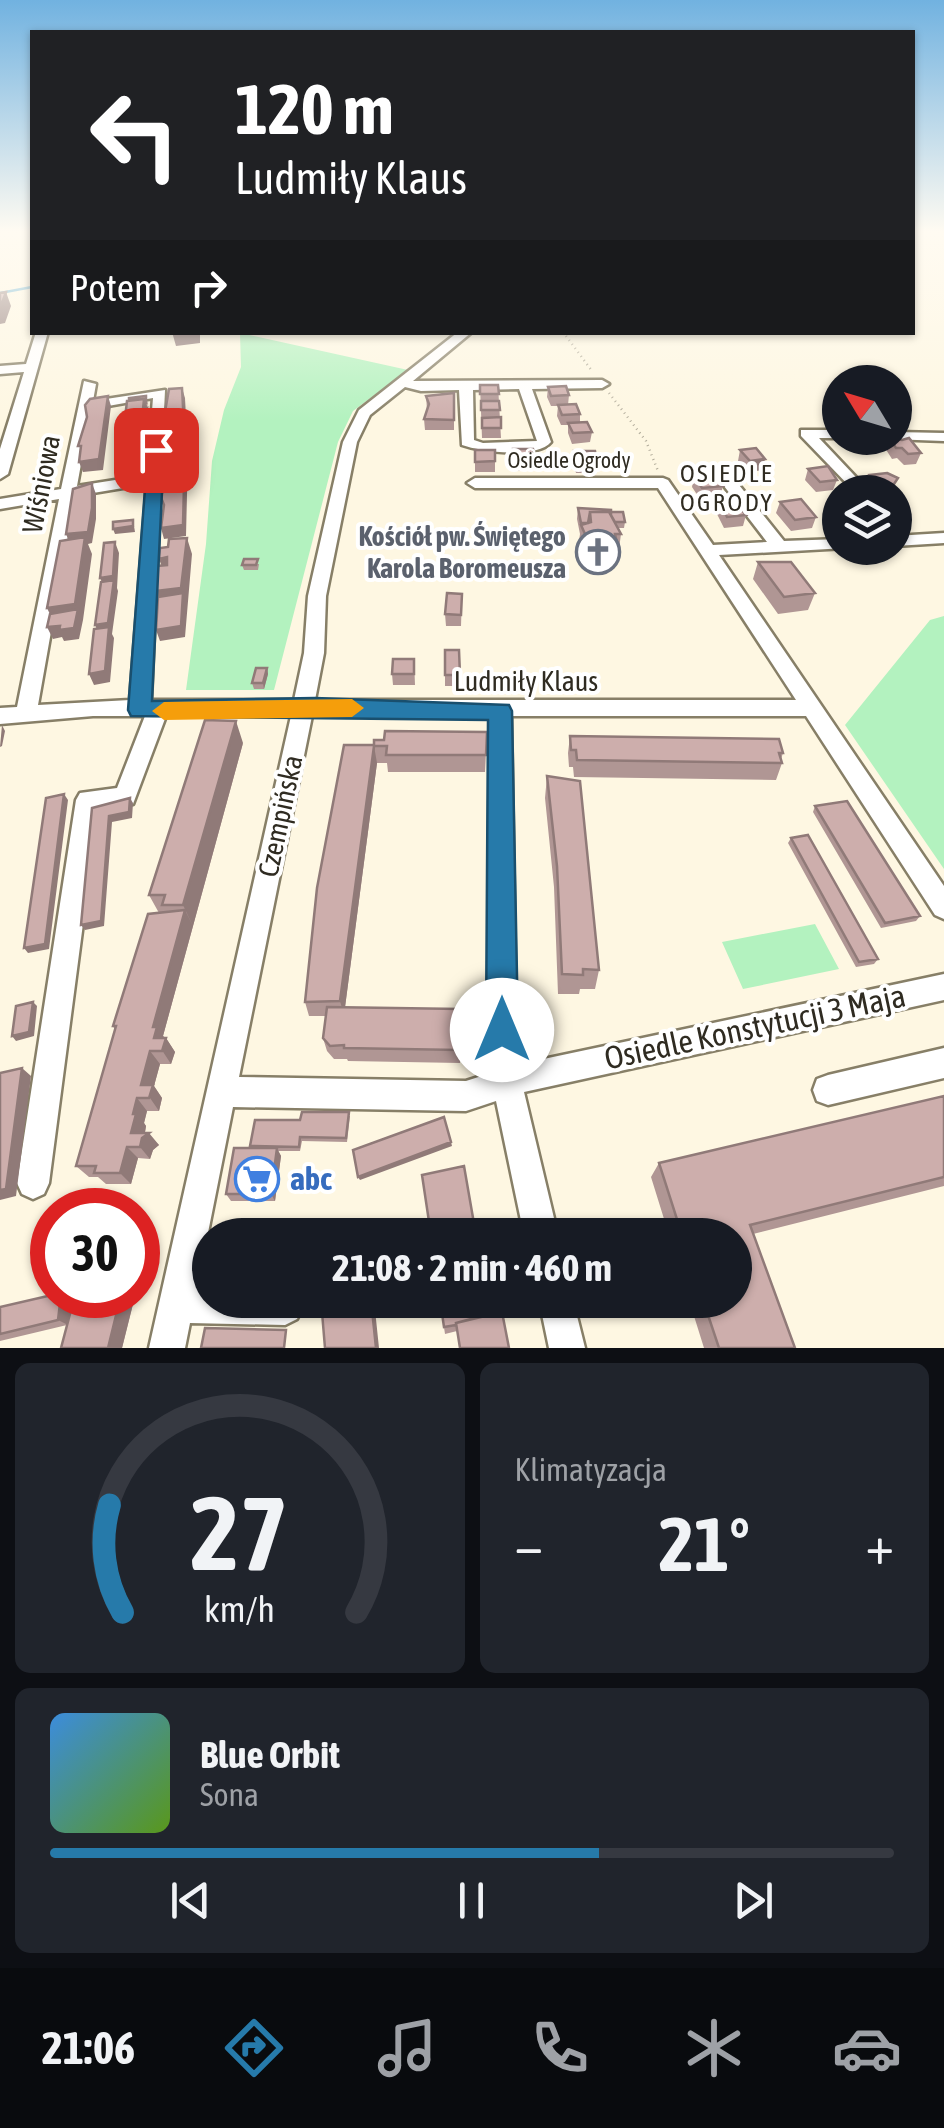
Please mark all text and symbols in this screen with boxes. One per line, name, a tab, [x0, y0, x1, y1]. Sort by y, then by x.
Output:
text: 120 m	[235, 69, 394, 149]
icon: left	[70, 70, 200, 200]
text: Ludmiły Klaus	[235, 152, 467, 204]
icon: right	[181, 260, 236, 315]
text: Potem	[70, 266, 161, 309]
north arrow	[822, 365, 912, 455]
map controls	[822, 365, 912, 565]
pin	[114, 408, 199, 493]
icon: arrive	[129, 423, 184, 478]
street label: Wiśniowa	[16, 432, 66, 536]
street label: Osiedle Ogrody	[507, 447, 631, 473]
district label: OSIEDLE OGRODY	[680, 459, 774, 516]
button: layers	[822, 475, 912, 565]
place label: Kościół pw. Świętego Karola Boromeusza	[358, 520, 566, 584]
church icon: Kościół pw. Świętego Karola Boromeusza	[575, 529, 621, 575]
street label: Ludmiły Klaus	[454, 665, 598, 697]
street label: Czempińska	[251, 752, 309, 880]
street label: Osiedle Konstytucji 3 Maja	[601, 977, 909, 1077]
position arrow	[450, 978, 554, 1082]
supermarket icon: abc	[234, 1156, 280, 1202]
place label: abc	[290, 1160, 332, 1197]
speed limit sign: 30	[30, 1188, 160, 1318]
text: 21:08 · 2 min · 460 m	[332, 1246, 612, 1289]
text: Klimatyzacja	[515, 1451, 667, 1488]
text: 27	[191, 1473, 289, 1592]
text: 21°	[659, 1501, 750, 1587]
text: −	[515, 1513, 543, 1576]
text: +	[865, 1513, 894, 1576]
text: km/h	[204, 1589, 275, 1630]
text: Blue Orbit	[200, 1733, 340, 1776]
text: Sona	[200, 1776, 259, 1813]
icon: previous	[163, 1873, 218, 1928]
icon: pause	[444, 1873, 499, 1928]
icon: next	[726, 1873, 781, 1928]
icon: directions	[219, 2013, 289, 2083]
icon: music	[372, 2013, 442, 2083]
icon: phone	[525, 2013, 595, 2083]
icon: climate	[679, 2013, 749, 2083]
icon: car	[832, 2013, 902, 2083]
text: 21:06	[42, 2022, 135, 2074]

